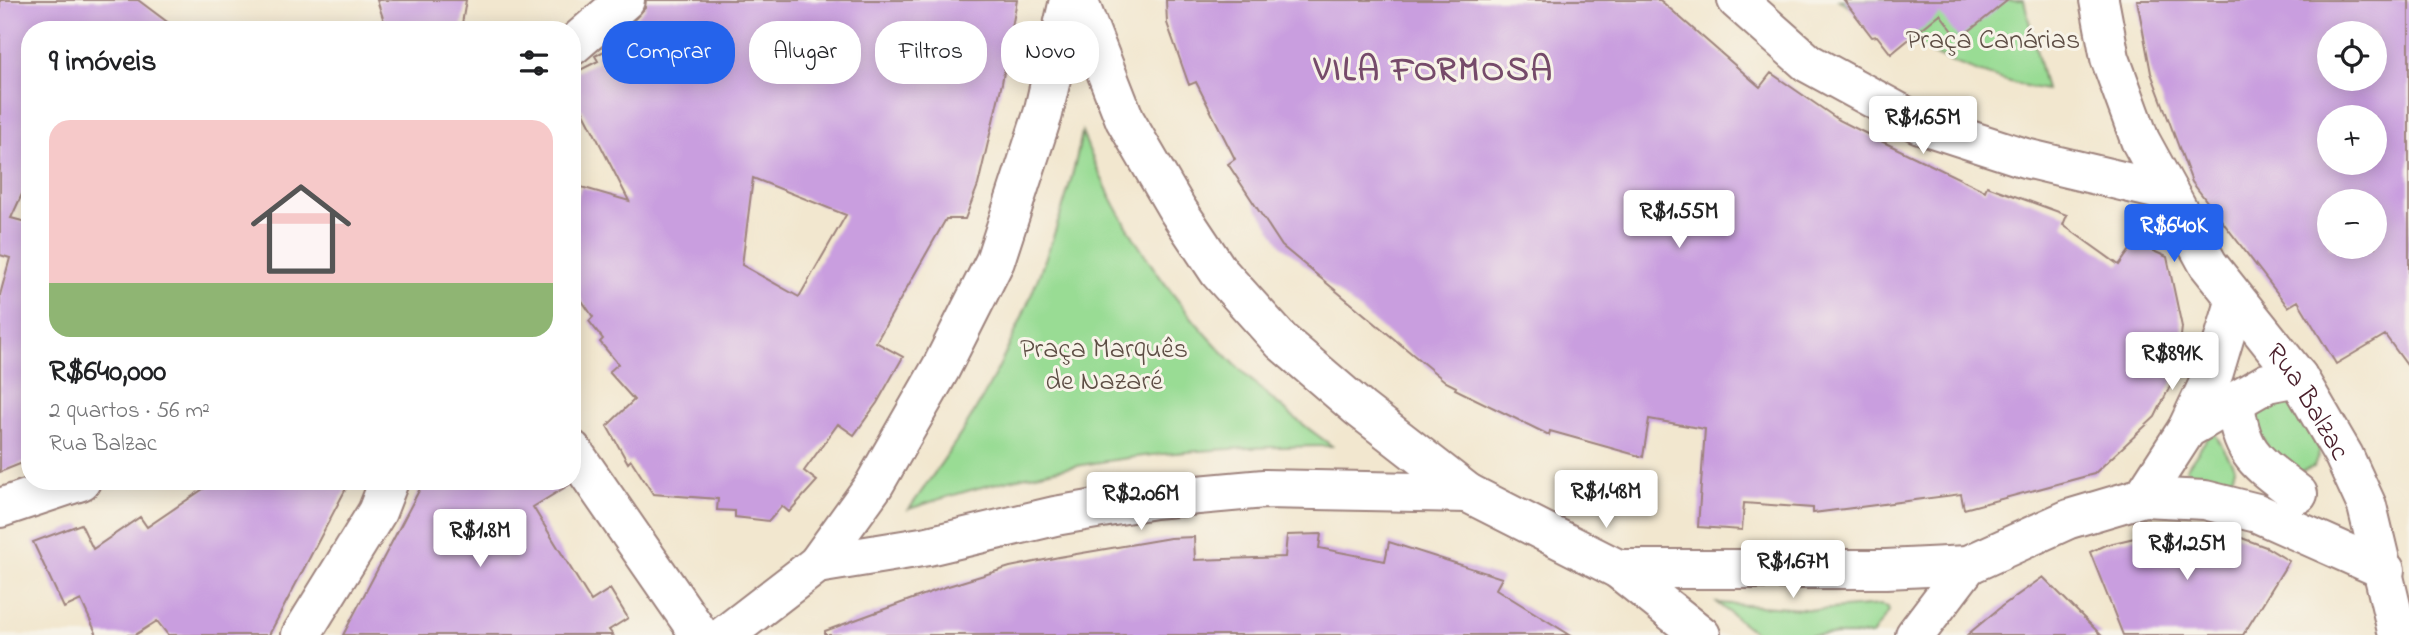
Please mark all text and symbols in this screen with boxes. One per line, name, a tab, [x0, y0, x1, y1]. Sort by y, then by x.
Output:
chip: Comprar	[602, 21, 735, 84]
chip: Alugar	[749, 21, 861, 84]
chip: Filtros	[875, 21, 987, 84]
chip: Novo	[1001, 21, 1099, 84]
park label: Praça Canárias	[1906, 21, 2080, 62]
map controls	[2317, 21, 2387, 259]
button: locate	[2317, 21, 2387, 91]
text: 9 imóveis	[49, 41, 156, 85]
icon: filters	[515, 44, 553, 82]
district label: VILA FORMOSA	[1313, 46, 1554, 97]
pin: R$1.65M	[1858, 96, 1988, 156]
text: R$1.65M	[1885, 102, 1961, 135]
button: +	[2317, 105, 2387, 175]
icon: home	[238, 166, 364, 292]
button: −	[2317, 189, 2387, 259]
pin: R$1.55M	[1614, 190, 1744, 250]
text: R$1.55M	[1640, 196, 1718, 229]
pin: R$640K	[2117, 204, 2231, 264]
text: R$640K	[2140, 210, 2208, 243]
park label: Praça Marquês de Nazaré	[1020, 330, 1188, 403]
pin: R$891K	[2115, 332, 2229, 392]
street label: Rua Balzac	[2254, 335, 2359, 469]
text: R$891K	[2142, 338, 2202, 371]
text: R$640,000	[49, 351, 166, 395]
text: 2 quartos · 56 m²	[49, 395, 210, 428]
text: Rua Balzac	[49, 428, 157, 461]
pin: R$1.48M	[1541, 470, 1671, 530]
pin: R$2.06M	[1076, 472, 1206, 532]
text: R$1.48M	[1571, 476, 1641, 509]
text: R$2.06M	[1103, 478, 1179, 511]
pin: R$1.8M	[423, 510, 537, 569]
text: R$1.8M	[449, 515, 511, 548]
pin: R$1.25M	[2122, 522, 2252, 582]
text: R$1.25M	[2148, 528, 2226, 561]
pin: R$1.67M	[1728, 540, 1858, 600]
text: R$1.67M	[1757, 546, 1829, 579]

